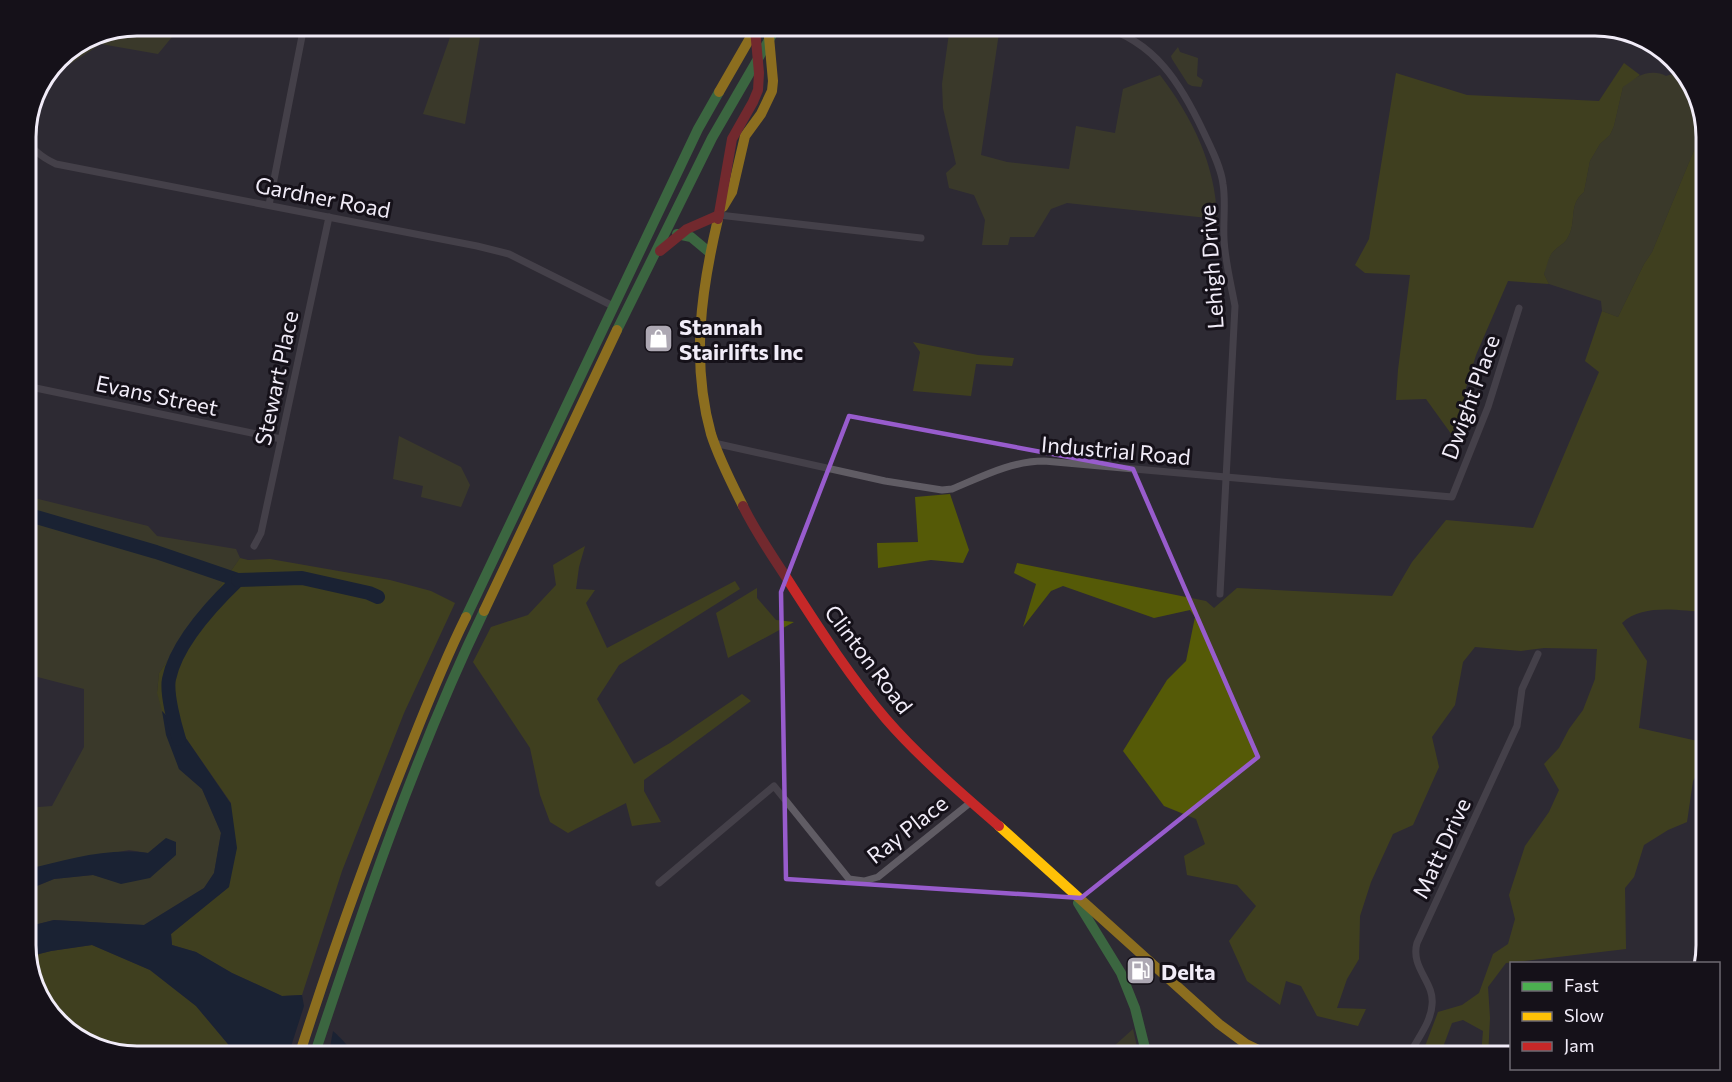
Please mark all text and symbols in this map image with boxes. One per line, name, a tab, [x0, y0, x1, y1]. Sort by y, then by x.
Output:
street label: Gardner Road	[253, 171, 393, 223]
street label: Lehigh Drive	[1193, 204, 1229, 330]
street label: Stewart Place	[249, 308, 303, 448]
place label: Stannah Stairlifts Inc	[679, 313, 803, 365]
shop icon: Stannah Stairlifts Inc	[642, 323, 674, 355]
street label: Dwight Place	[1435, 331, 1505, 463]
street label: Evans Street	[93, 369, 221, 421]
street label: Industrial Road	[1040, 430, 1192, 470]
street label: Clinton Road	[819, 599, 919, 719]
street label: Ray Place	[861, 789, 953, 869]
street label: Matt Drive	[1406, 793, 1476, 903]
fuel station icon: Delta	[1124, 955, 1156, 987]
place label: Delta	[1161, 958, 1216, 985]
legend	[1510, 962, 1720, 1070]
text: Fast	[1564, 974, 1599, 996]
text: Slow	[1564, 1004, 1604, 1026]
text: Jam	[1564, 1034, 1594, 1056]

